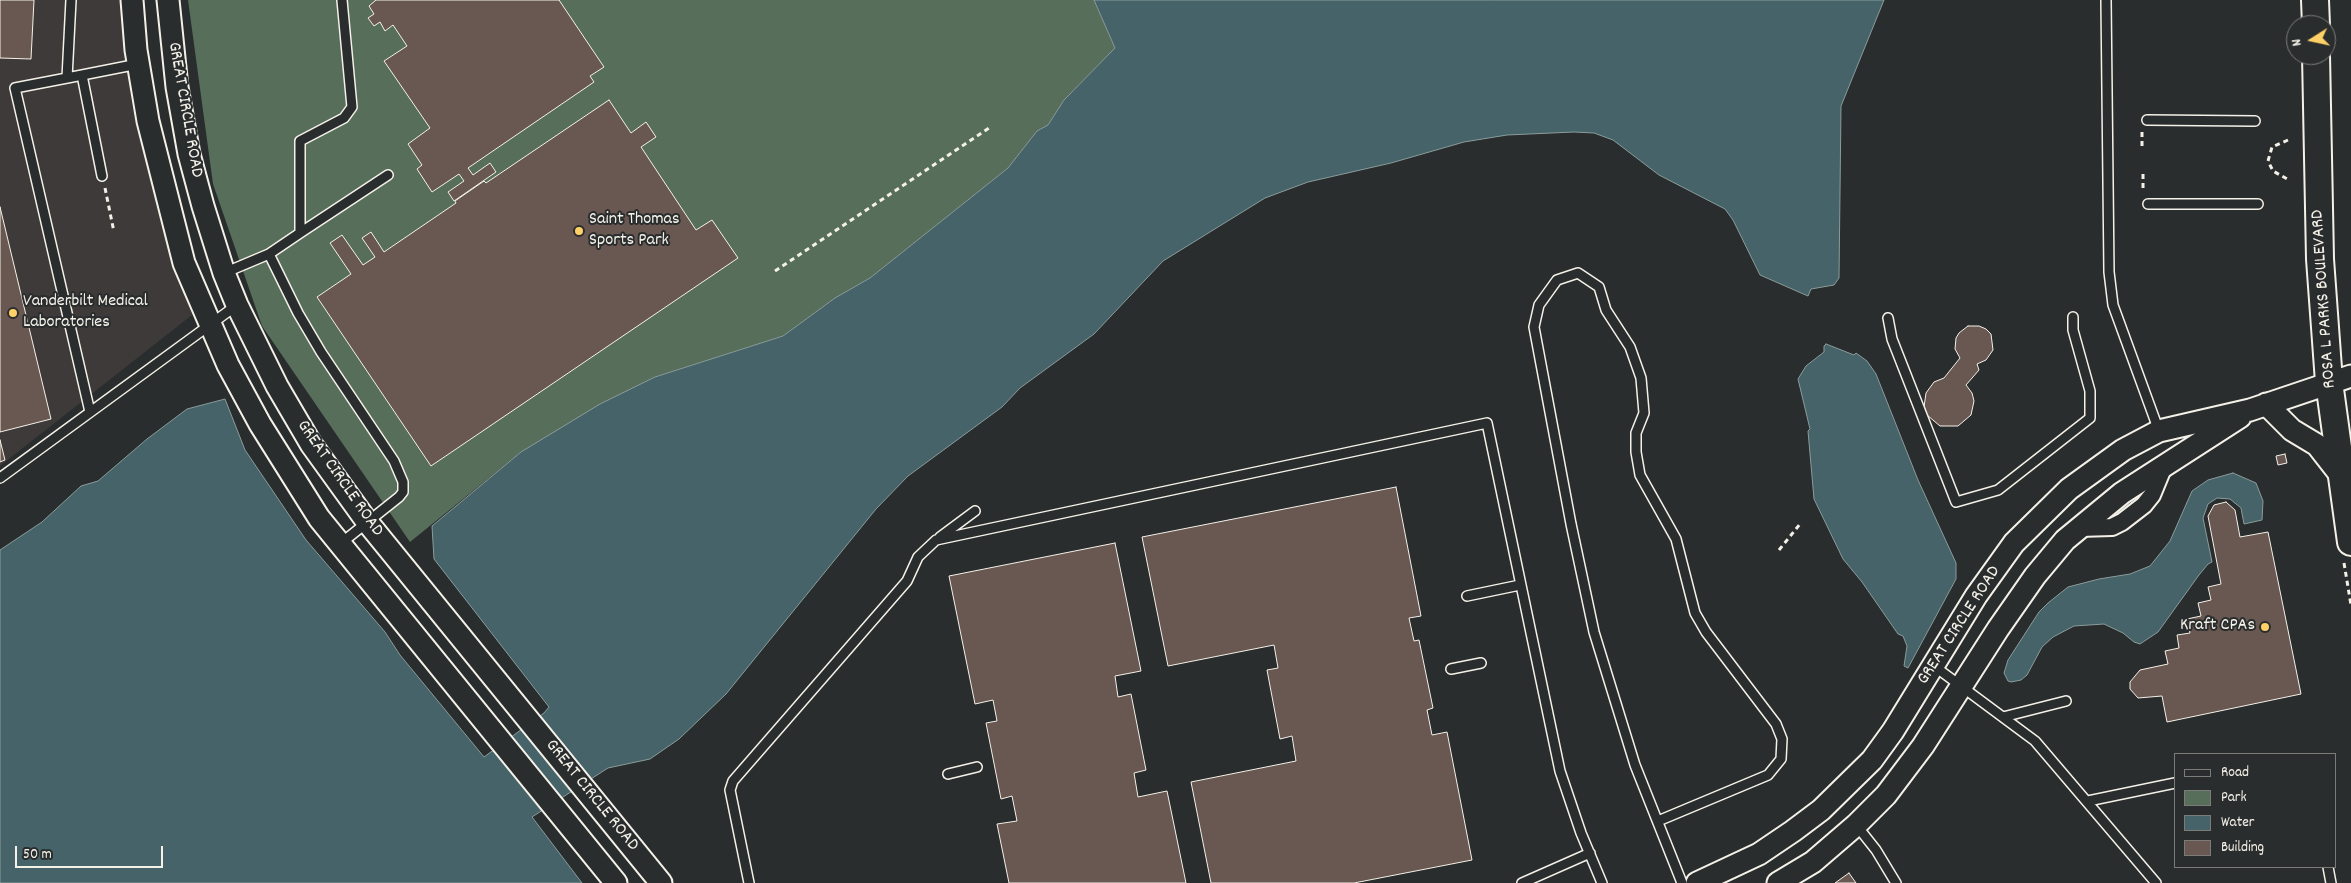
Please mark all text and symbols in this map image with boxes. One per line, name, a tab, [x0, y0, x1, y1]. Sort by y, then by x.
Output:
north arrow	[2286, 15, 2336, 65]
text: N	[2287, 37, 2308, 48]
street label: GREAT CIRCLE ROAD	[161, 41, 207, 179]
street label: ROSA L PARKS BOULEVARD	[2308, 209, 2342, 389]
place label: Saint Thomas Sports Park	[589, 210, 680, 252]
marker: Saint Thomas Sports Park	[573, 225, 585, 237]
place label: Vanderbilt Medical Laboratories	[23, 292, 148, 334]
marker: Vanderbilt Medical Laboratories	[7, 307, 19, 319]
street label: GREAT CIRCLE ROAD	[291, 417, 387, 541]
street label: GREAT CIRCLE ROAD	[1914, 563, 2006, 689]
place label: Kraft CPAs	[2180, 616, 2255, 638]
marker: Kraft CPAs	[2259, 621, 2271, 633]
street label: GREAT CIRCLE ROAD	[539, 736, 643, 856]
legend	[2174, 753, 2336, 868]
text: Road	[2221, 762, 2249, 784]
text: Park	[2221, 787, 2247, 809]
text: Water	[2221, 812, 2254, 834]
scale bar	[18, 836, 165, 868]
text: Building	[2221, 837, 2264, 859]
text: 50 m	[23, 844, 52, 866]

